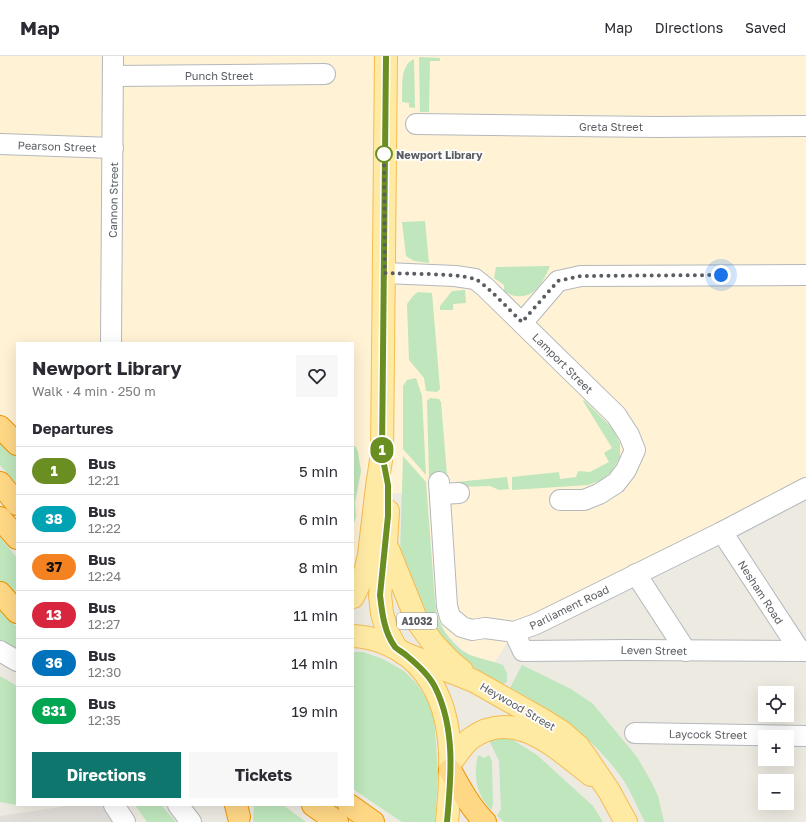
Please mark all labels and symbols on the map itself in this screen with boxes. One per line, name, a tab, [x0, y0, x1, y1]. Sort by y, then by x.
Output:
street label: Punch Street	[185, 69, 253, 82]
street label: Greta Street	[579, 120, 643, 133]
street label: Pearson Street	[18, 138, 96, 154]
marker: Newport Library	[375, 145, 393, 163]
place label: Newport Library	[396, 148, 483, 161]
street label: Cannon Street	[106, 162, 120, 238]
your location	[711, 265, 731, 285]
street label: Lamport Street	[530, 330, 596, 396]
line badge: 1	[369, 437, 395, 463]
street label: Nesham Road	[736, 558, 786, 626]
street label: Parliament Road	[527, 582, 611, 632]
road number: A1032	[397, 613, 437, 629]
street label: Leven Street	[621, 643, 687, 657]
street label: Heywood Street	[478, 679, 558, 733]
street label: Laycock Street	[669, 727, 747, 741]

